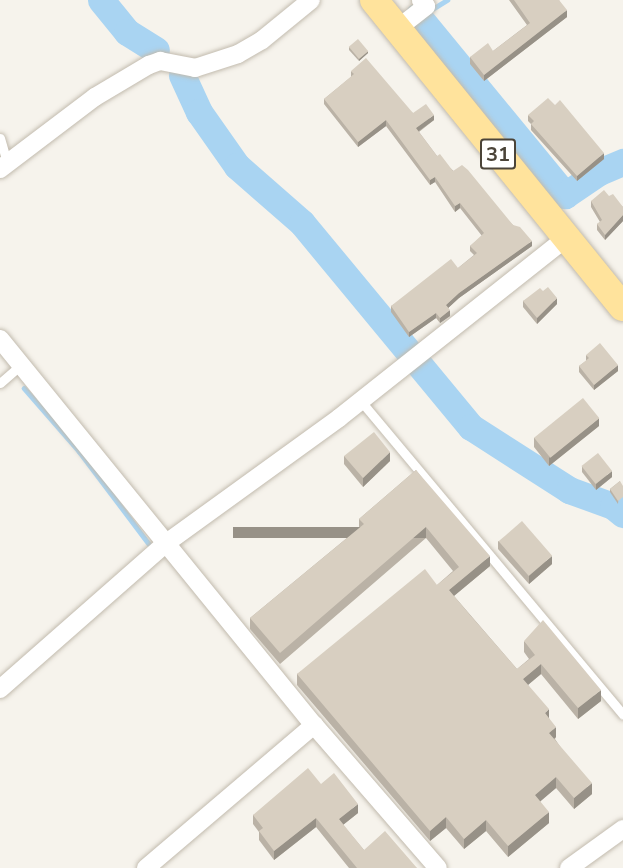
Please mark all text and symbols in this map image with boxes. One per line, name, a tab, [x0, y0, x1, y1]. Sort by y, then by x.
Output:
road number: 31	[480, 137, 516, 171]

